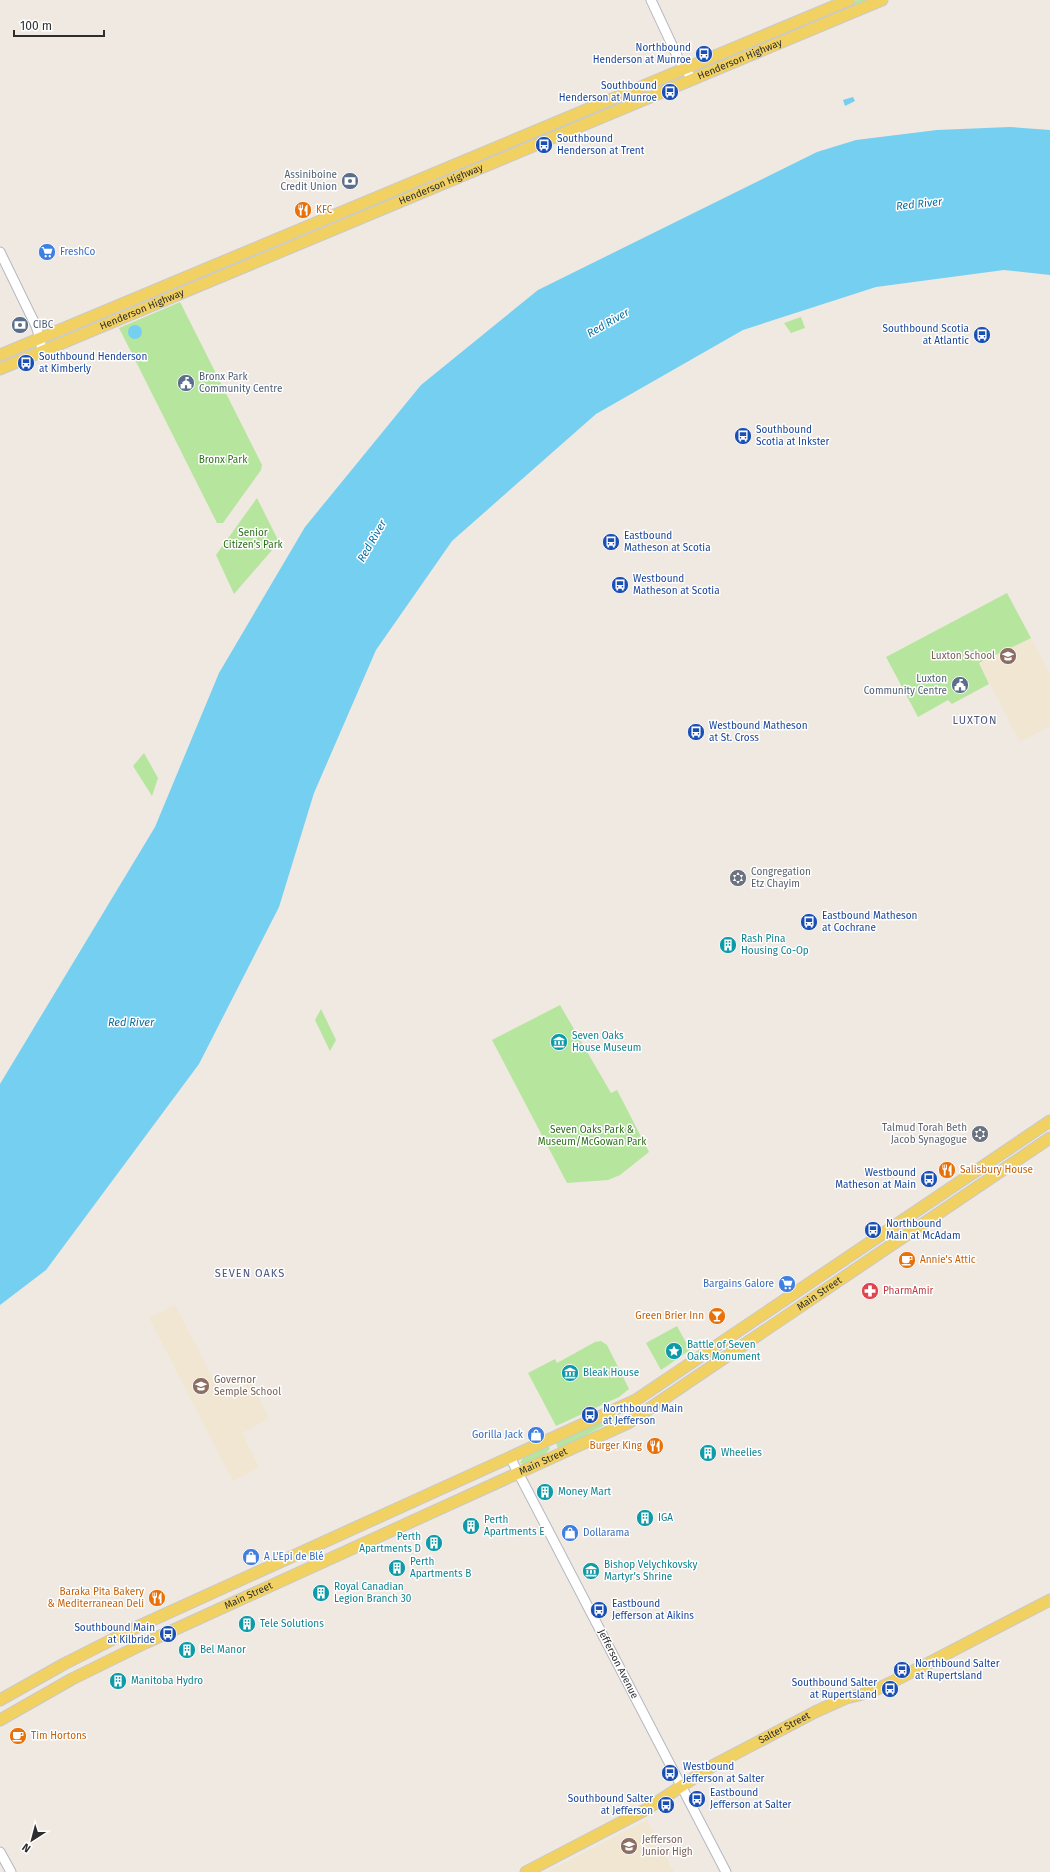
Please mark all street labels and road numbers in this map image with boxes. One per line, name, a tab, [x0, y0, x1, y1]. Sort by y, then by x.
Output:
street label: Henderson Highway	[696, 36, 784, 82]
street label: Henderson Highway	[397, 162, 485, 207]
street label: Henderson Highway	[98, 287, 186, 333]
street label: Main Street	[795, 1274, 845, 1313]
street label: Main Street	[517, 1445, 570, 1478]
street label: Main Street	[222, 1580, 275, 1612]
street label: Jefferson Avenue	[595, 1627, 641, 1701]
street label: Salter Street	[757, 1710, 812, 1746]

